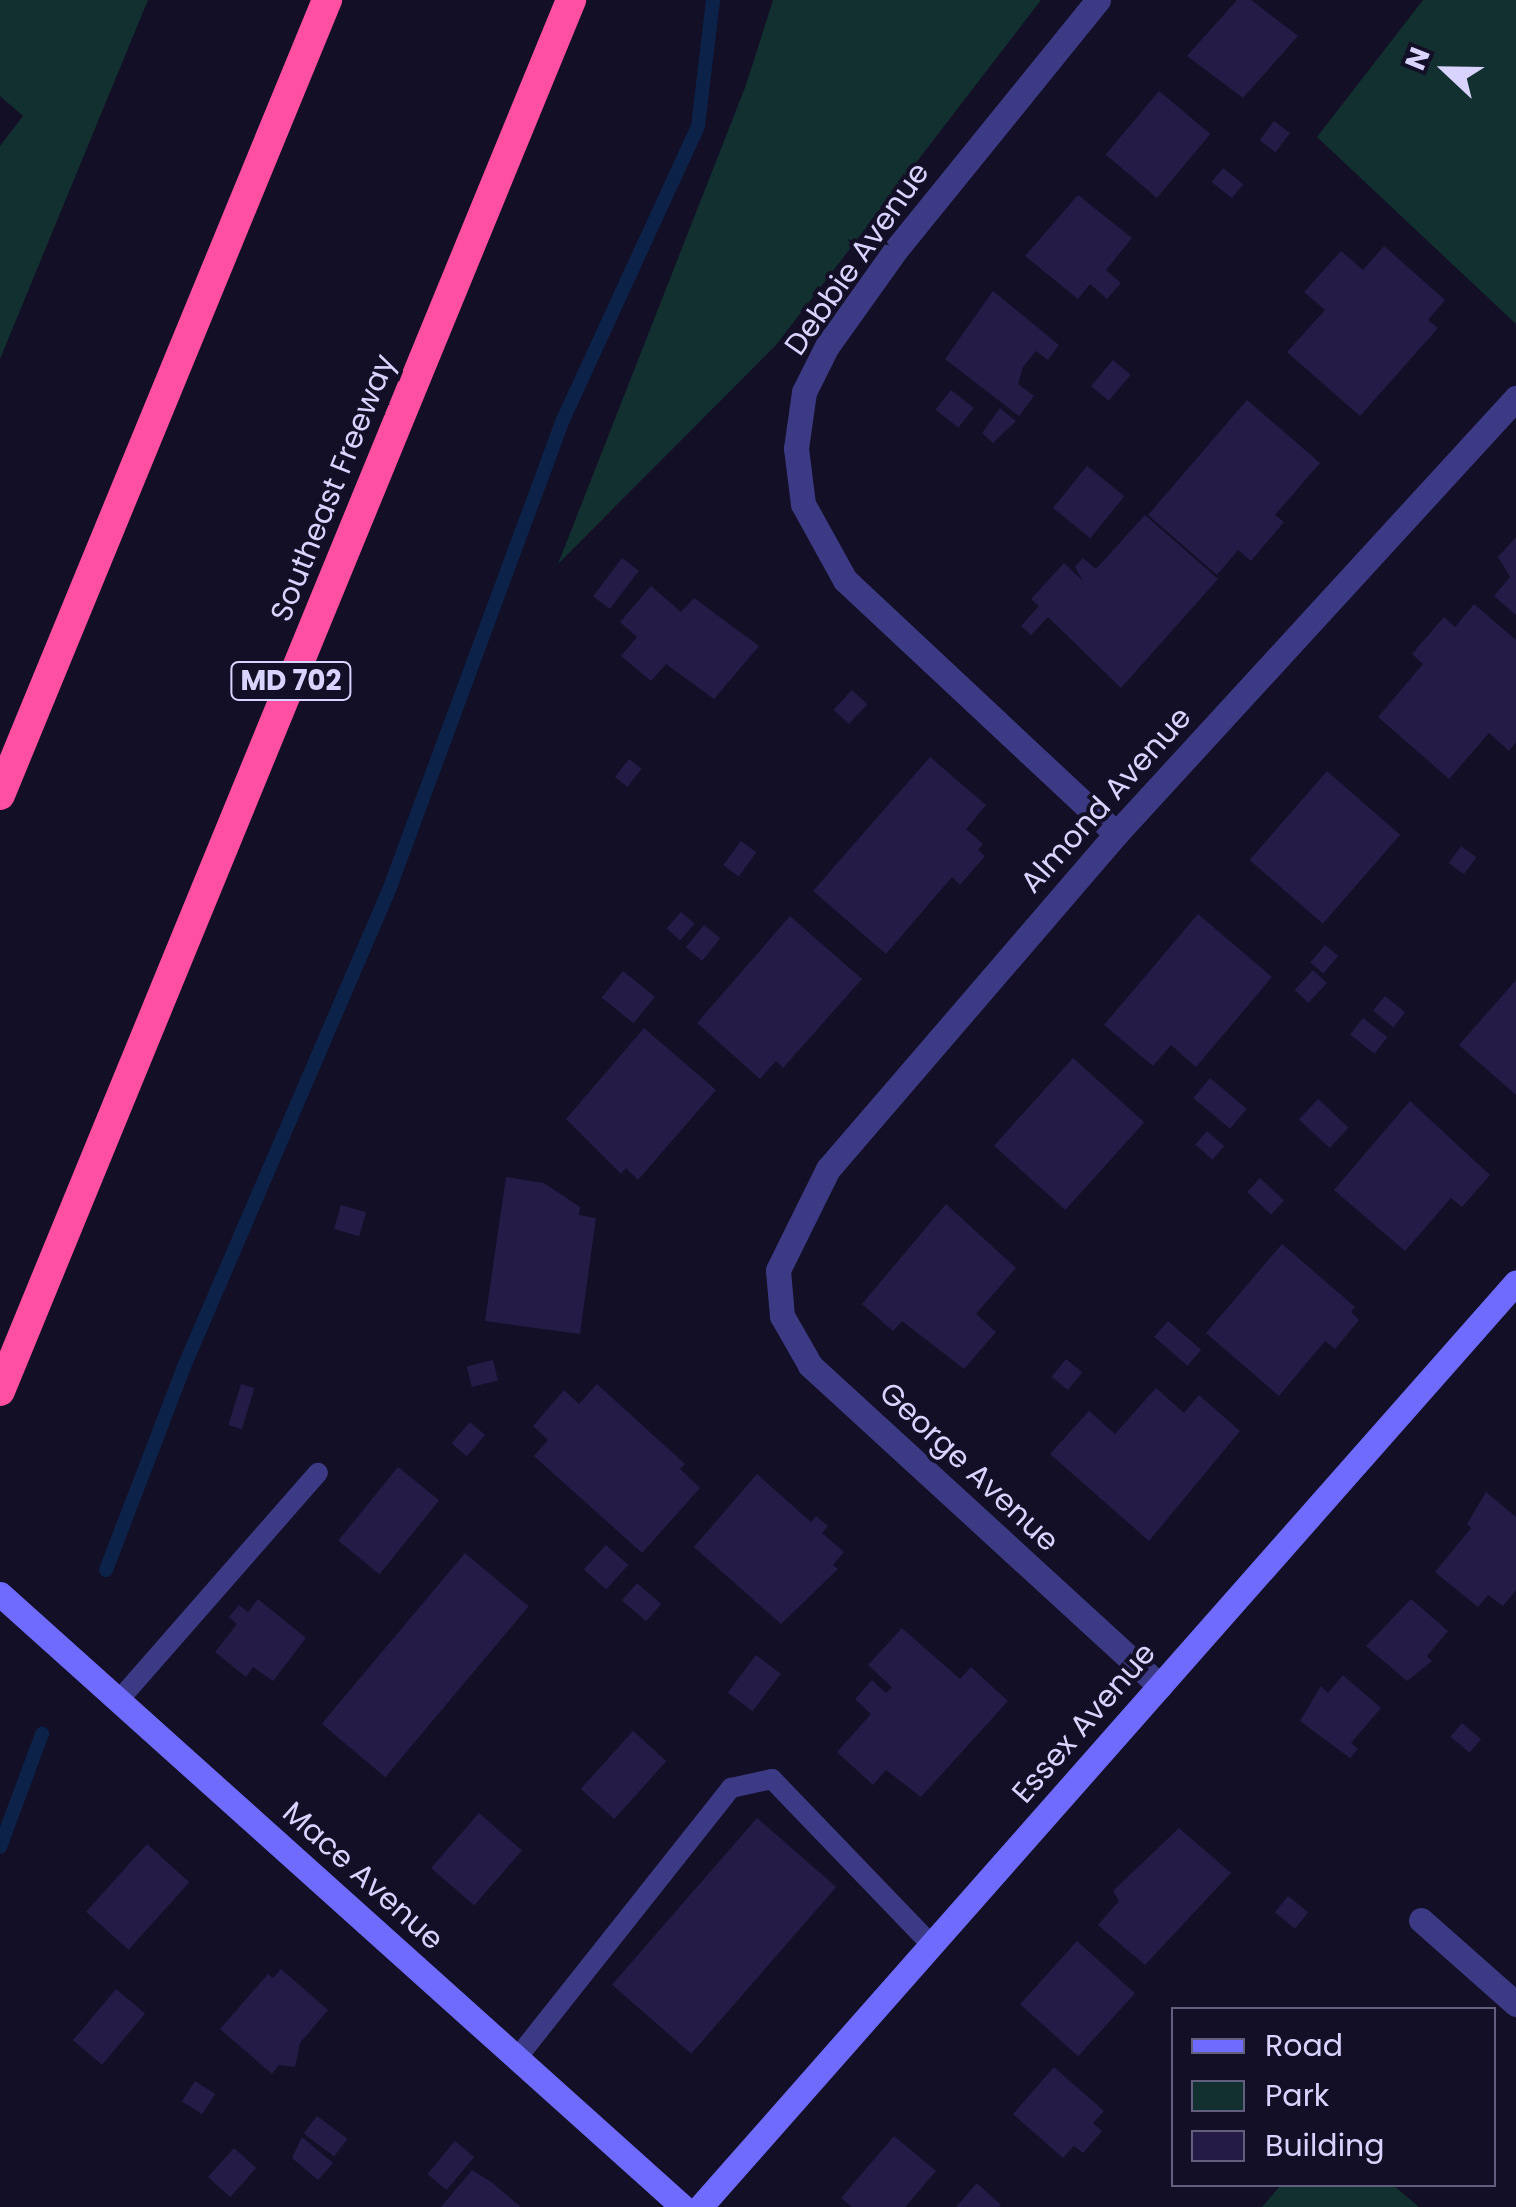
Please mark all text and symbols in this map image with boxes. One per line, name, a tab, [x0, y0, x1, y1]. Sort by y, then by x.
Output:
north arrow	[1396, 20, 1496, 120]
text: N	[1396, 42, 1440, 76]
street label: Debbie Avenue	[777, 156, 937, 362]
street label: Southeast Freeway	[263, 349, 403, 627]
road number: MD 702	[228, 658, 354, 704]
street label: Almond Avenue	[1013, 700, 1199, 900]
street label: George Avenue	[872, 1375, 1066, 1559]
street label: Essex Avenue	[1005, 1636, 1163, 1810]
street label: Mace Avenue	[275, 1795, 451, 1957]
legend	[1171, 2007, 1496, 2187]
text: Road	[1265, 2024, 1343, 2067]
text: Park	[1265, 2074, 1329, 2117]
text: Building	[1265, 2124, 1385, 2167]

